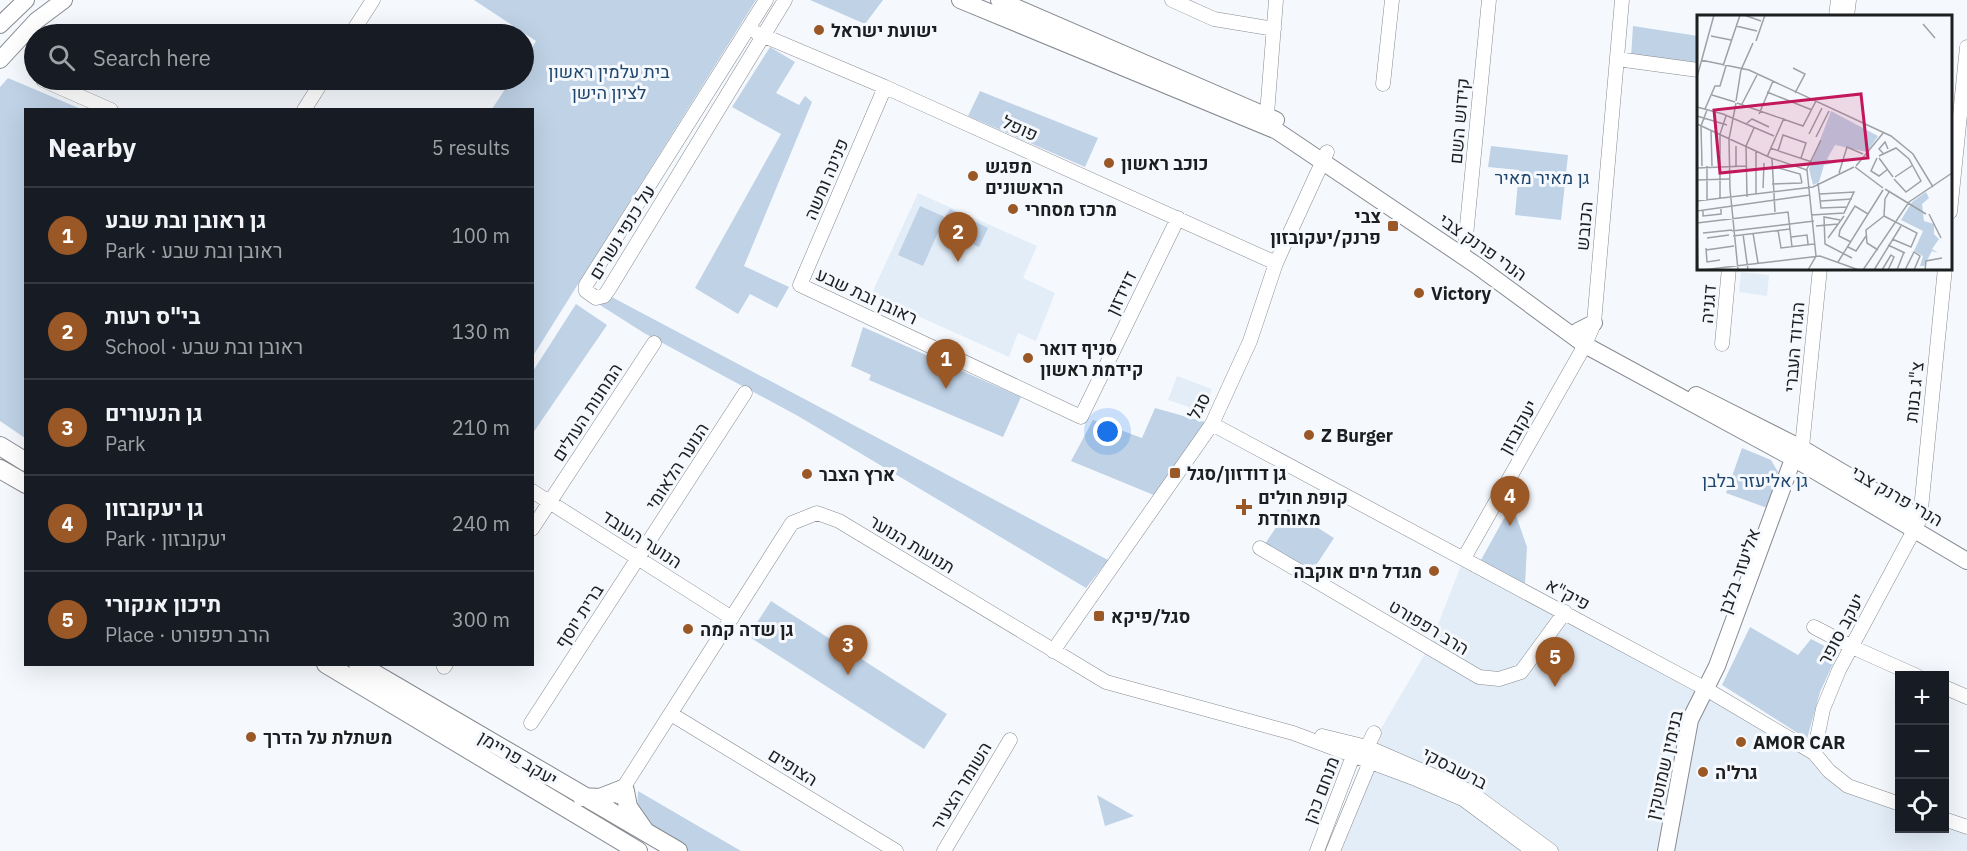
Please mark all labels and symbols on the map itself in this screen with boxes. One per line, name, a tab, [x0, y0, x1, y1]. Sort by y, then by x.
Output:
inset map	[1697, 15, 1952, 270]
place label: ישועת ישראל	[831, 19, 938, 42]
marker: ישועת ישראל	[812, 23, 826, 37]
park label: בית עלמין ראשון לציון הישן	[548, 60, 670, 104]
street label: קידוש השם	[1444, 77, 1474, 165]
street label: פופל	[998, 110, 1042, 146]
street label: פנינה ומשה	[799, 135, 853, 223]
place label: כוכב ראשון	[1121, 152, 1208, 175]
place label: מפגש הראשונים	[985, 155, 1063, 199]
marker: כוכב ראשון	[1102, 156, 1116, 170]
park label: גן מאיר מאיר	[1494, 166, 1590, 189]
marker: מפגש הראשונים	[966, 169, 980, 183]
street label: על כנפי נשרים	[584, 180, 660, 284]
place label: מרכז מסחרי	[1025, 198, 1117, 221]
street label: הכובש	[1570, 200, 1598, 252]
marker: מרכז מסחרי	[1006, 202, 1020, 216]
place label: צבי פרנק/יעקובזון	[1270, 205, 1381, 249]
street label: הנרי פרנק צבי	[1434, 208, 1532, 286]
pin: 2	[938, 212, 978, 262]
marker: צבי פרנק/יעקובזון	[1386, 219, 1400, 233]
street label: ראובן ובת שבע	[813, 263, 921, 329]
street label: דוידזון	[1101, 267, 1141, 319]
place label: Victory	[1431, 282, 1492, 305]
street label: דגניה	[1695, 284, 1721, 324]
marker: Victory	[1412, 286, 1426, 300]
street label: הגדוד העברי	[1779, 301, 1809, 393]
place label: סניף דואר קידמת ראשון	[1040, 337, 1144, 381]
pin: 1	[926, 340, 966, 389]
marker: סניף דואר קידמת ראשון	[1021, 351, 1035, 365]
street label: המחנות העולים	[547, 358, 627, 466]
street label: צ"ג בנות	[1899, 360, 1929, 424]
street label: סגל	[1182, 388, 1216, 424]
street label: יעקובזון	[1493, 396, 1543, 458]
your location	[1093, 417, 1122, 446]
street label: הנוער הלאומי	[640, 418, 714, 514]
place label: Z Burger	[1321, 424, 1393, 447]
marker: Z Burger	[1302, 428, 1316, 442]
street label: הנרי פרנק צבי	[1847, 460, 1947, 532]
place label: גן דודזון/סגל	[1187, 462, 1287, 485]
place label: ארץ הצבר	[819, 463, 895, 486]
marker: גן דודזון/סגל	[1168, 466, 1182, 480]
marker: ארץ הצבר	[800, 467, 814, 481]
park label: גן אליעזר בלבן	[1702, 469, 1808, 492]
pin: 4	[1490, 476, 1530, 526]
place label: קופת חולים מאוחדת	[1258, 486, 1348, 530]
marker: קופת חולים מאוחדת	[1235, 498, 1253, 516]
street label: הנוער העובד	[598, 505, 686, 573]
street label: תנועות הנוער	[865, 509, 959, 579]
street label: אליעזר בלבן	[1713, 525, 1765, 617]
place label: מגדל מים אוקבה	[1294, 560, 1422, 583]
marker: מגדל מים אוקבה	[1427, 564, 1441, 578]
street label: פיק"א	[1542, 573, 1594, 615]
street label: ברית יוסף	[550, 579, 609, 653]
street label: יעקב סופר	[1813, 589, 1869, 669]
street label: הרב רפפורט	[1385, 594, 1473, 660]
place label: סגל/פיקא	[1111, 605, 1190, 628]
marker: סגל/פיקא	[1092, 609, 1106, 623]
place label: גן שדה קמה	[700, 618, 794, 641]
marker: גן שדה קמה	[681, 622, 695, 636]
pin: 3	[828, 626, 868, 675]
pin: 5	[1536, 638, 1574, 687]
street label: בנימין שמוטקין	[1640, 708, 1688, 822]
street label: יעקב פריימן	[474, 725, 562, 791]
place label: משתלת על הדרך	[263, 726, 392, 749]
marker: משתלת על הדרך	[244, 730, 258, 744]
place label: AMOR CAR	[1753, 731, 1845, 754]
marker: AMOR CAR	[1734, 735, 1748, 749]
street label: השומר הצעיר	[925, 737, 997, 835]
street label: ברשבסקי	[1419, 742, 1492, 794]
street label: הצופים	[764, 743, 822, 791]
street label: מנחם כהן	[1298, 753, 1344, 827]
place label: גרל'ה	[1715, 761, 1758, 784]
marker: גרל'ה	[1696, 765, 1710, 779]

